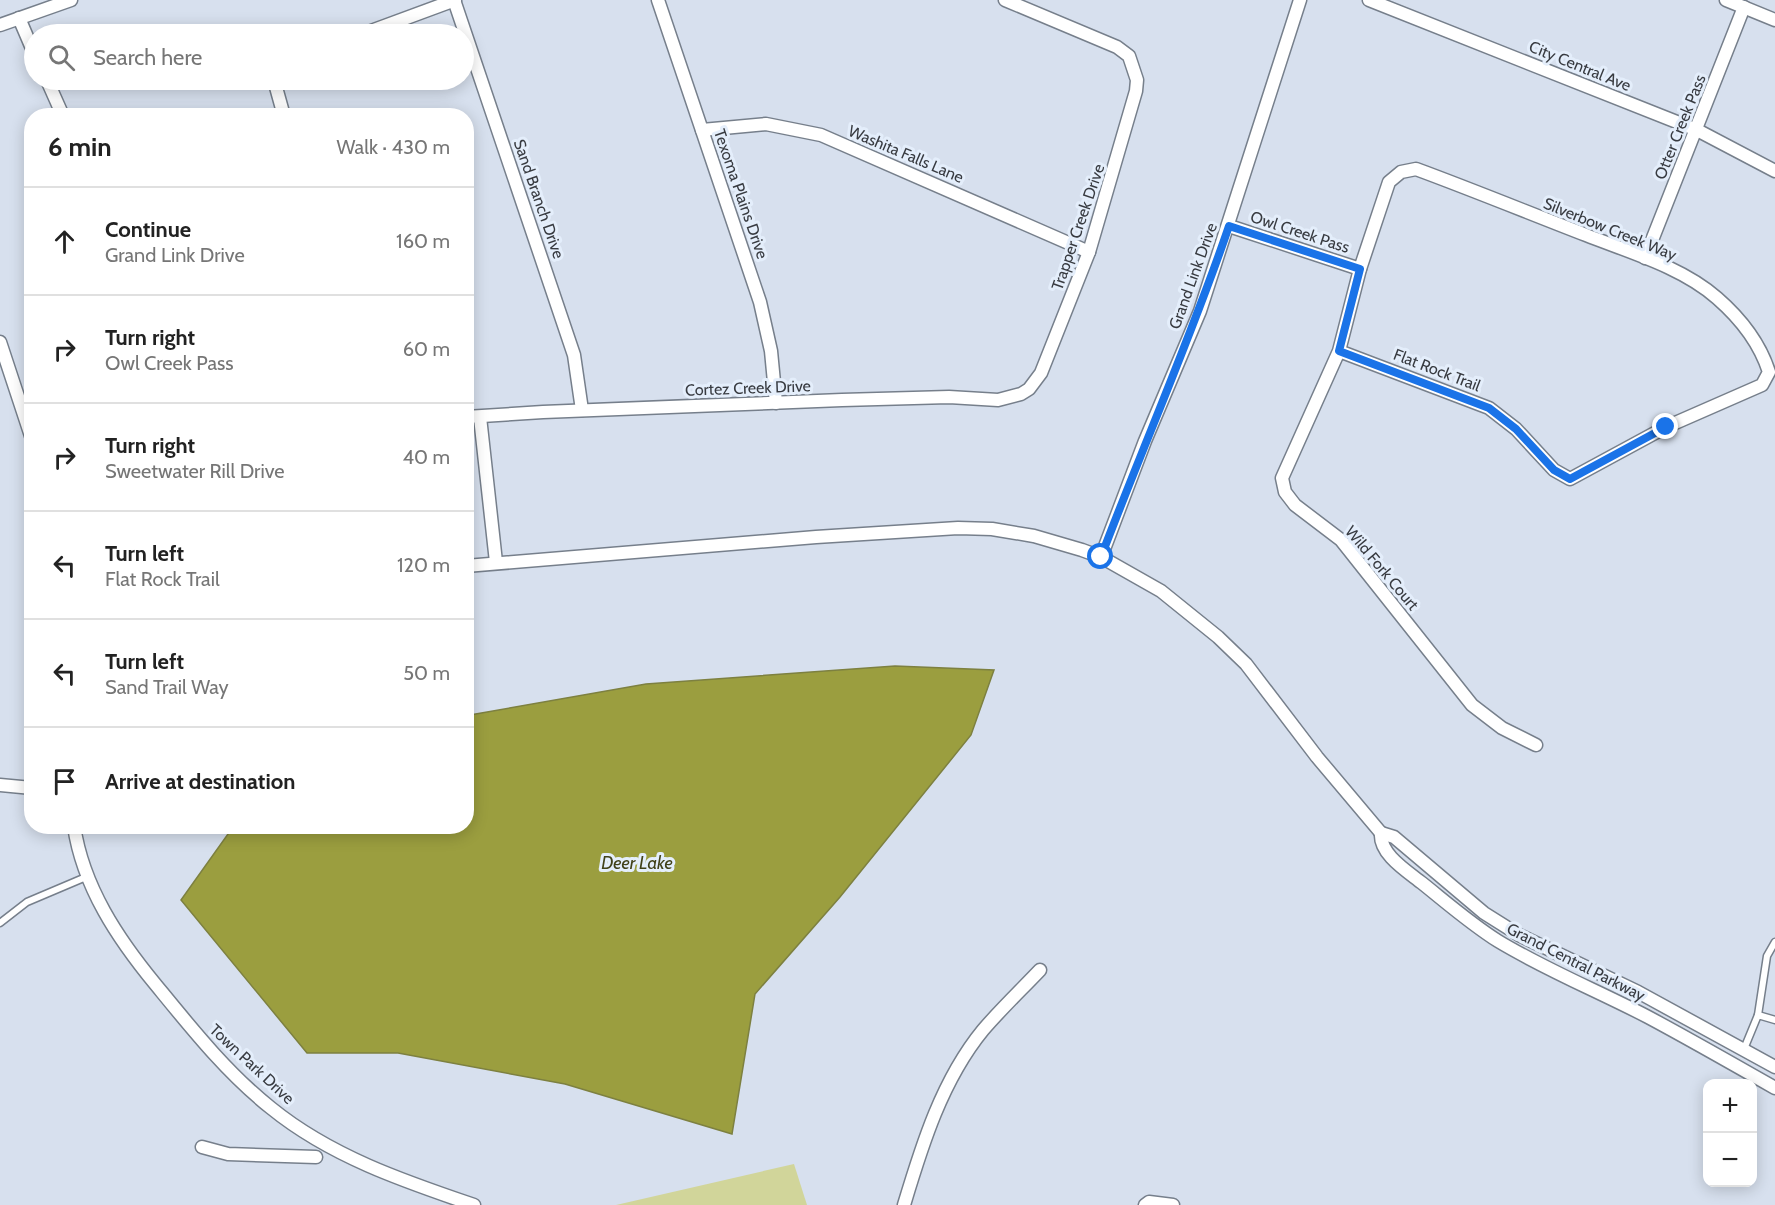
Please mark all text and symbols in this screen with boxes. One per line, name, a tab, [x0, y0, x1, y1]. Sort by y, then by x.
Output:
search box	[24, 24, 474, 90]
street label: City Central Ave	[1526, 37, 1634, 95]
icon: search	[45, 41, 78, 74]
text: Search here	[93, 44, 202, 71]
street label: Otter Creek Pass	[1650, 71, 1710, 182]
street label: Washita Falls Lane	[846, 121, 966, 187]
street label: Texoma Plains Drive	[710, 127, 772, 261]
text: 6 min	[48, 131, 112, 163]
text: Walk · 430 m	[336, 135, 450, 159]
street label: Sand Branch Drive	[510, 137, 568, 261]
street label: Trapper Creek Drive	[1048, 161, 1108, 293]
street label: Silverbow Creek Way	[1541, 194, 1679, 264]
street label: Owl Creek Pass	[1248, 207, 1352, 257]
text: Continue	[105, 216, 191, 243]
street label: Grand Link Drive	[1165, 220, 1221, 332]
icon: ahead	[48, 225, 81, 258]
text: 160 m	[396, 229, 450, 253]
text: Grand Link Drive	[105, 243, 245, 267]
text: Turn right	[105, 324, 195, 351]
icon: right	[48, 333, 81, 366]
text: 60 m	[403, 337, 450, 361]
street label: Flat Rock Trail	[1391, 345, 1483, 395]
text: Owl Creek Pass	[105, 351, 234, 375]
street label: Cortez Creek Drive	[685, 376, 811, 400]
route end	[1652, 413, 1678, 439]
text: Turn right	[105, 432, 195, 459]
icon: right	[48, 441, 81, 474]
text: 40 m	[402, 445, 450, 469]
text: Sweetwater Rill Drive	[105, 459, 285, 483]
street label: Wild Fork Court	[1341, 522, 1423, 614]
text: Turn left	[105, 540, 184, 567]
route start	[1087, 543, 1113, 569]
icon: left	[48, 549, 81, 582]
text: 120 m	[397, 553, 450, 577]
text: Flat Rock Trail	[105, 567, 220, 591]
text: Turn left	[105, 648, 184, 675]
icon: left	[48, 657, 81, 690]
text: 50 m	[403, 661, 450, 685]
text: Sand Trail Way	[105, 675, 229, 699]
icon: arrive	[48, 765, 81, 798]
text: Arrive at destination	[105, 768, 295, 795]
water label: Deer Lake	[601, 852, 673, 874]
street label: Grand Central Parkway	[1504, 919, 1648, 1005]
street label: Town Park Drive	[206, 1020, 298, 1108]
map controls	[1703, 1079, 1757, 1187]
button: +	[1703, 1079, 1757, 1133]
button: −	[1703, 1133, 1757, 1187]

